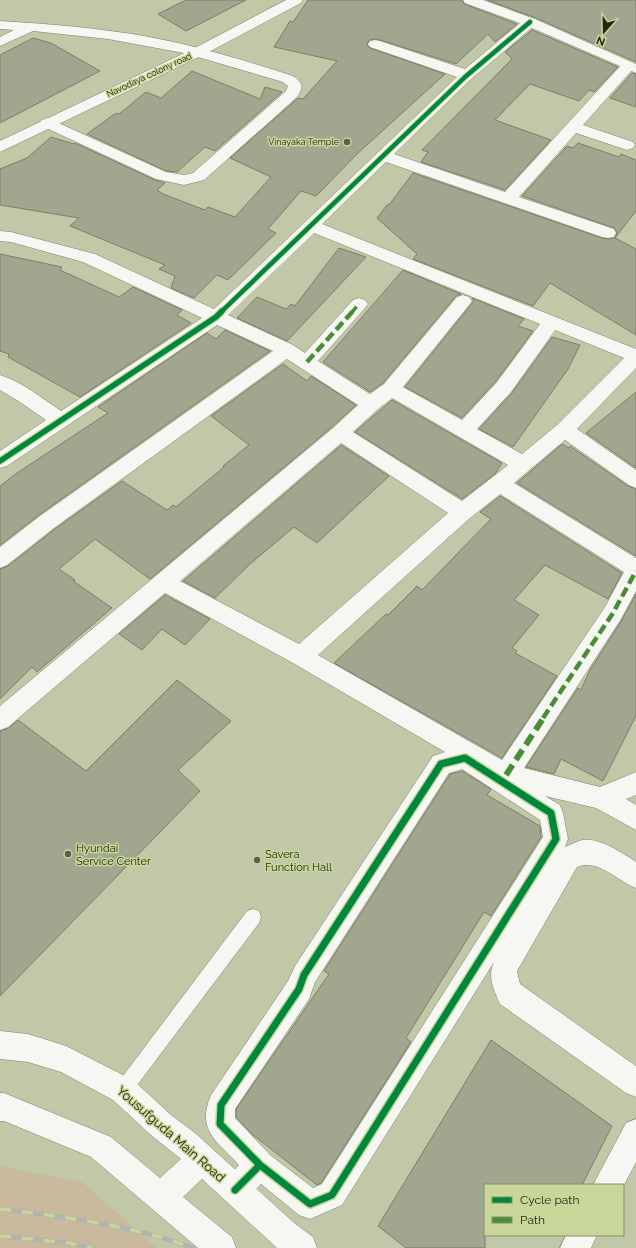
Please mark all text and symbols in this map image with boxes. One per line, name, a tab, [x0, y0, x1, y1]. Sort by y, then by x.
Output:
north arrow	[584, 12, 624, 52]
text: N	[595, 33, 607, 48]
street label: Navodaya colony road	[105, 51, 194, 99]
place label: Vinayaka Temple	[268, 137, 340, 147]
marker: Vinayaka Temple	[342, 137, 352, 147]
place label: Hyundai Service Center	[76, 842, 151, 868]
place label: Savera Function Hall	[265, 848, 332, 874]
marker: Hyundai Service Center	[63, 849, 73, 859]
marker: Savera Function Hall	[252, 855, 262, 865]
street label: Yousufguda Main Road	[114, 1083, 228, 1185]
legend	[484, 1184, 624, 1236]
text: Cycle path	[520, 1193, 579, 1207]
text: Path	[520, 1213, 545, 1227]

